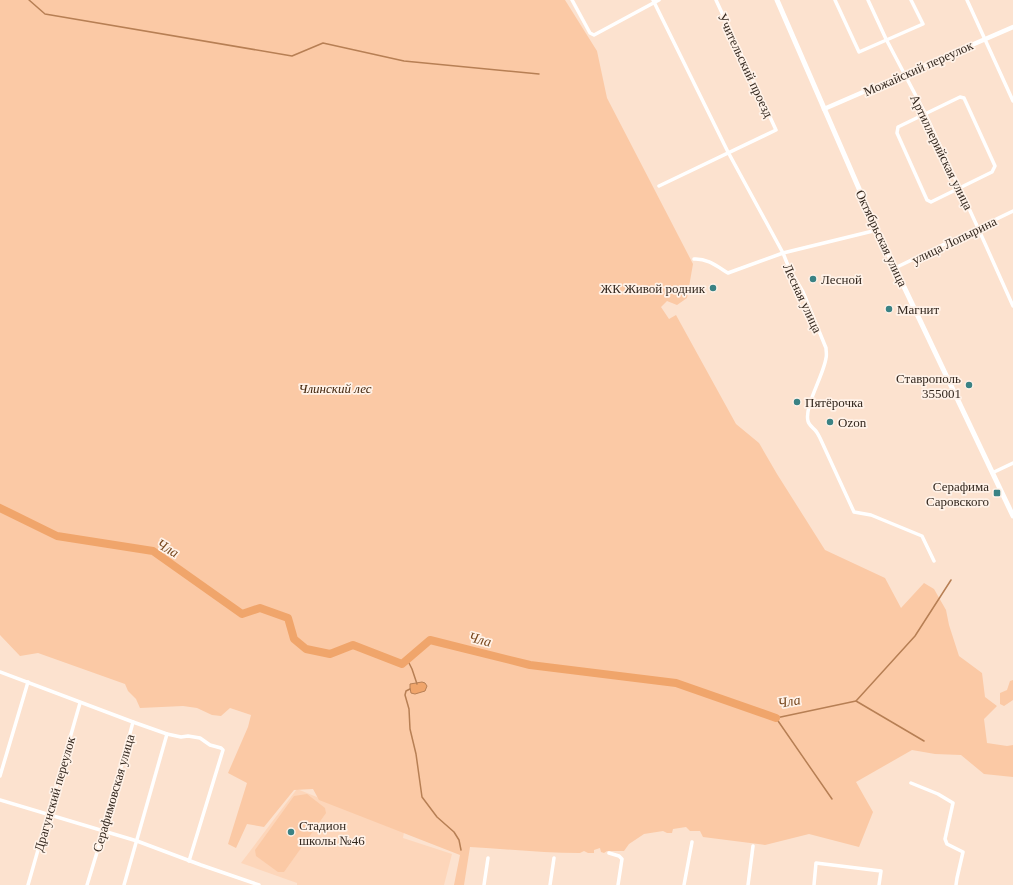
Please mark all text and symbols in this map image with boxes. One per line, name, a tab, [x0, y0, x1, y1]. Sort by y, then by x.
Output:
street label: Учительский проезд	[715, 11, 776, 120]
street label: Можайский переулок	[861, 37, 976, 99]
street label: Артиллерийская улица	[907, 92, 976, 213]
street label: Октябрьская улица	[853, 187, 911, 289]
street label: улица Лопырина	[909, 213, 999, 267]
street label: Лесная улица	[780, 261, 825, 335]
place label: Лесной	[821, 272, 862, 287]
marker: Лесной	[808, 274, 818, 284]
place label: ЖК Живой родник	[601, 281, 706, 296]
marker: ЖК Живой родник	[708, 283, 718, 293]
place label: Магнит	[897, 302, 940, 317]
marker: Магнит	[884, 304, 894, 314]
place label: Ставрополь 355001	[896, 371, 961, 401]
marker: Ставрополь 355001	[964, 380, 974, 390]
park label: Члинский лес	[298, 381, 372, 396]
place label: Пятёрочка	[805, 395, 863, 410]
marker: Пятёрочка	[792, 397, 802, 407]
place label: Ozon	[838, 415, 867, 430]
marker: Ozon	[825, 417, 835, 427]
place label: Серафима Саровского	[926, 479, 989, 509]
marker: Серафима Саровского	[992, 488, 1002, 498]
water label: Чла	[154, 536, 181, 561]
water label: Чла	[467, 629, 493, 650]
water label: Чла	[776, 692, 802, 711]
street label: Серафимовская улица	[89, 732, 138, 854]
street label: Драгунский переулок	[31, 734, 78, 853]
place label: Стадион школы №46	[299, 818, 365, 848]
marker: Стадион школы №46	[286, 827, 296, 837]

